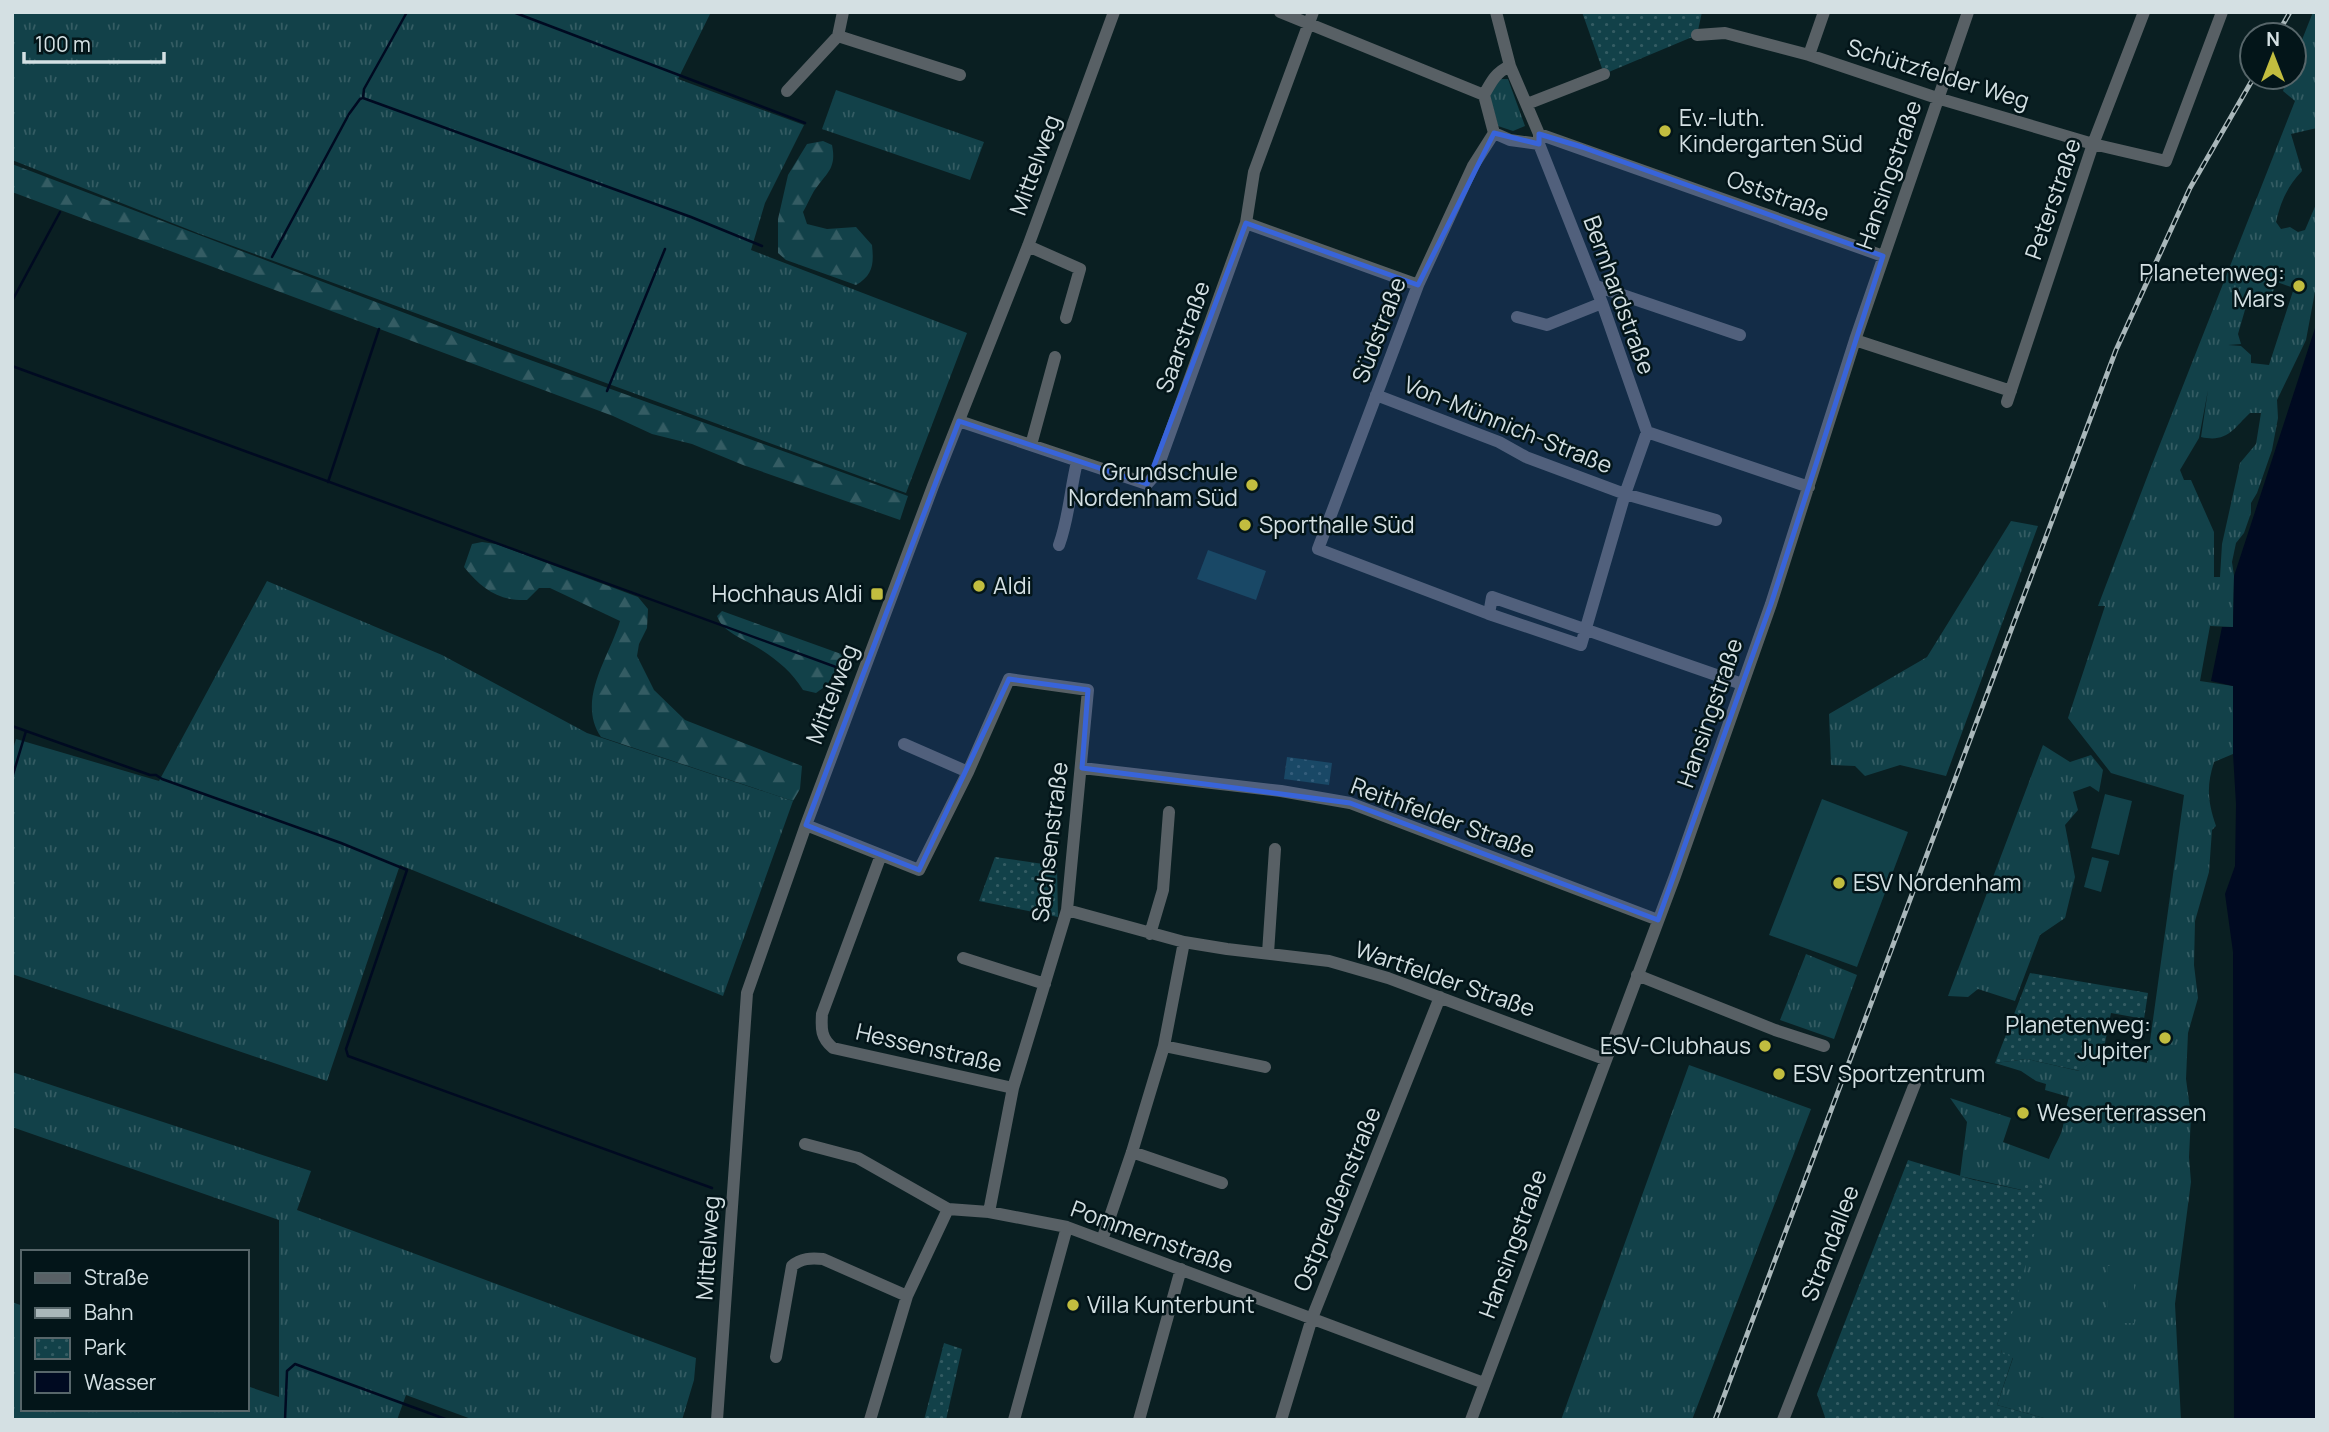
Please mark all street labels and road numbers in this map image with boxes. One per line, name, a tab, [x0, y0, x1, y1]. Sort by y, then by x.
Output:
street label: Schützfelder Weg	[1843, 30, 2033, 116]
street label: Hansingstraße	[1848, 96, 1929, 254]
street label: Mittelweg	[1001, 110, 1067, 219]
street label: Peterstraße	[2016, 134, 2088, 264]
street label: Oststraße	[1723, 162, 1834, 228]
street label: Bernhardstraße	[1576, 211, 1663, 378]
street label: Südstraße	[1343, 272, 1413, 387]
street label: Saarstraße	[1147, 276, 1217, 397]
street label: Von-Münnich-Straße	[1399, 368, 1617, 481]
street label: Hansingstraße	[1669, 634, 1750, 792]
street label: Mittelweg	[797, 639, 865, 748]
street label: Sachsenstraße	[1023, 760, 1075, 924]
street label: Reithfelder Straße	[1347, 769, 1540, 865]
street label: Wartfelder Straße	[1351, 932, 1540, 1024]
street label: Hessenstraße	[853, 1015, 1006, 1079]
street label: Ostpreußenstraße	[1284, 1102, 1388, 1296]
street label: Hansingstraße	[1470, 1165, 1554, 1322]
street label: Strandallee	[1792, 1180, 1866, 1305]
street label: Pommernstraße	[1067, 1192, 1238, 1280]
street label: Mittelweg	[687, 1195, 727, 1301]

